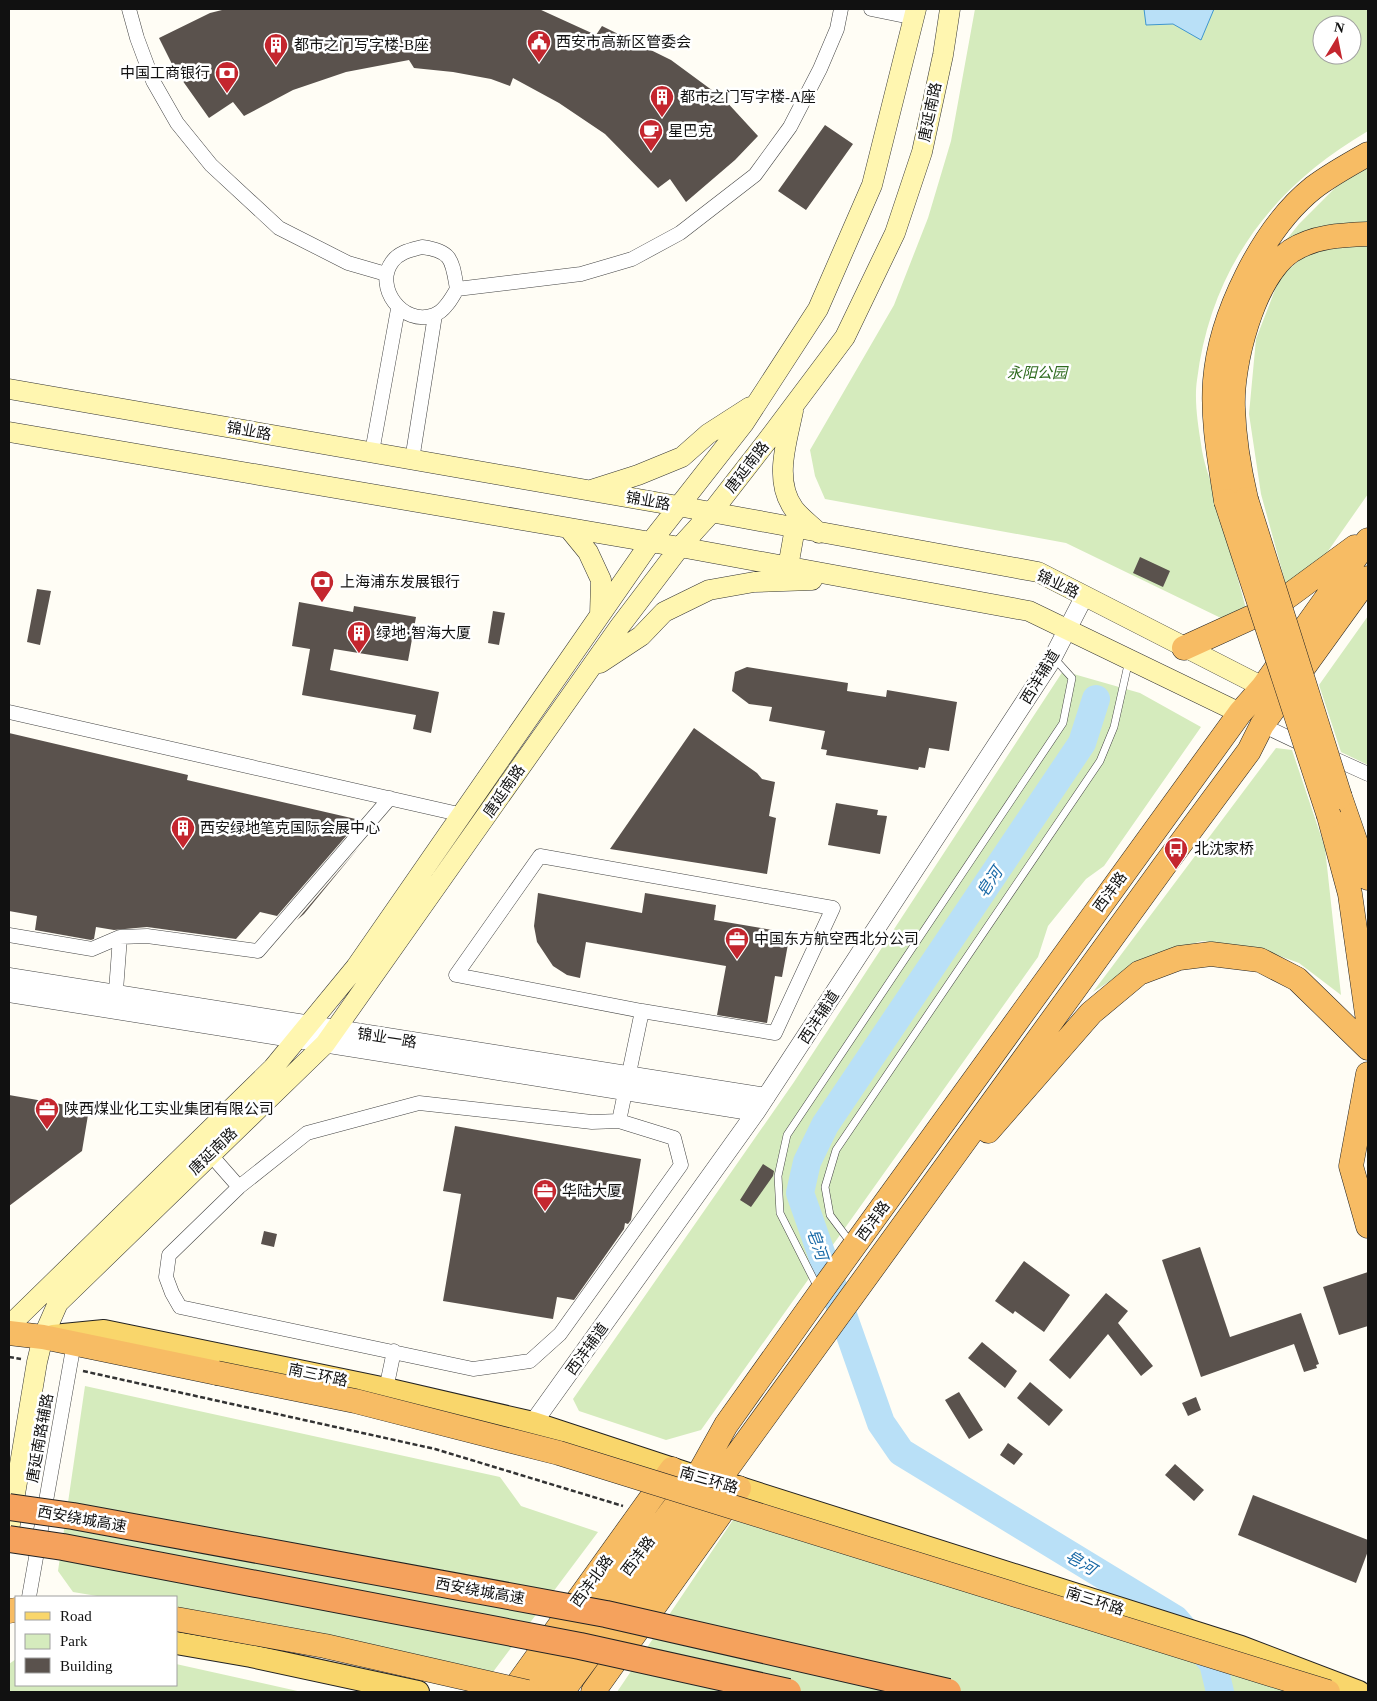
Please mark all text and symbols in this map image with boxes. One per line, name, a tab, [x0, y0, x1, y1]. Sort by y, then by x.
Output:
north arrow	[1312, 15, 1362, 65]
text: N	[1333, 19, 1345, 36]
public building icon: 西安市高新区管委会	[526, 29, 552, 63]
building icon: 都市之门写字楼-B座	[263, 32, 289, 66]
place label: 西安市高新区管委会	[556, 34, 691, 50]
place label: 都市之门写字楼-B座	[294, 37, 429, 53]
bank icon: 中国工商银行	[214, 60, 240, 94]
place label: 中国工商银行	[120, 65, 210, 81]
street label: 唐延南路	[916, 81, 944, 143]
building icon: 都市之门写字楼-A座	[649, 84, 675, 118]
place label: 都市之门写字楼-A座	[680, 89, 816, 105]
cafe icon: 星巴克	[638, 118, 664, 152]
place label: 星巴克	[668, 123, 713, 139]
park label: 永阳公园	[1007, 365, 1069, 381]
street label: 锦业路	[225, 419, 273, 443]
street label: 唐延南路	[722, 438, 772, 496]
street label: 锦业路	[624, 489, 672, 513]
street label: 锦业路	[1034, 567, 1082, 601]
bank icon: 上海浦东发展银行	[309, 569, 335, 603]
place label: 上海浦东发展银行	[340, 573, 460, 590]
building icon: 绿地·智海大厦	[346, 620, 372, 654]
place label: 绿地·智海大厦	[376, 625, 471, 641]
street label: 西沣辅道	[1018, 647, 1062, 707]
street label: 唐延南路	[480, 762, 528, 820]
building icon: 西安绿地笔克国际会展中心	[170, 815, 196, 849]
place label: 西安绿地笔克国际会展中心	[200, 820, 380, 836]
bus stop icon: 北沈家桥	[1163, 836, 1189, 870]
place label: 北沈家桥	[1194, 840, 1254, 857]
water label: 皂河	[973, 862, 1007, 900]
street label: 西沣路	[1090, 869, 1130, 915]
office icon: 中国东方航空西北分公司	[724, 926, 750, 960]
place label: 中国东方航空西北分公司	[754, 930, 919, 947]
street label: 西沣辅道	[796, 987, 842, 1047]
street label: 锦业一路	[356, 1025, 418, 1051]
office icon: 陕西煤业化工实业集团有限公司	[34, 1096, 60, 1130]
place label: 陕西煤业化工实业集团有限公司	[64, 1100, 274, 1117]
street label: 唐延南路	[186, 1124, 240, 1178]
office icon: 华陆大厦	[532, 1178, 558, 1212]
place label: 华陆大厦	[562, 1182, 622, 1199]
street label: 西沣路	[853, 1198, 893, 1244]
water label: 皂河	[804, 1226, 832, 1265]
street label: 西沣辅道	[563, 1320, 611, 1378]
street label: 南三环路	[287, 1361, 349, 1389]
street label: 唐延南路辅路	[24, 1392, 56, 1484]
street label: 南三环路	[678, 1464, 740, 1496]
street label: 西安绕城高速	[36, 1502, 128, 1535]
street label: 西沣路	[618, 1533, 658, 1579]
water label: 皂河	[1063, 1547, 1101, 1579]
street label: 西沣北路	[567, 1551, 616, 1610]
street label: 西安绕城高速	[434, 1574, 526, 1607]
street label: 南三环路	[1064, 1584, 1126, 1618]
legend	[15, 1596, 178, 1686]
text: Road	[60, 1608, 92, 1624]
text: Park	[60, 1633, 88, 1649]
text: Building	[60, 1658, 113, 1674]

